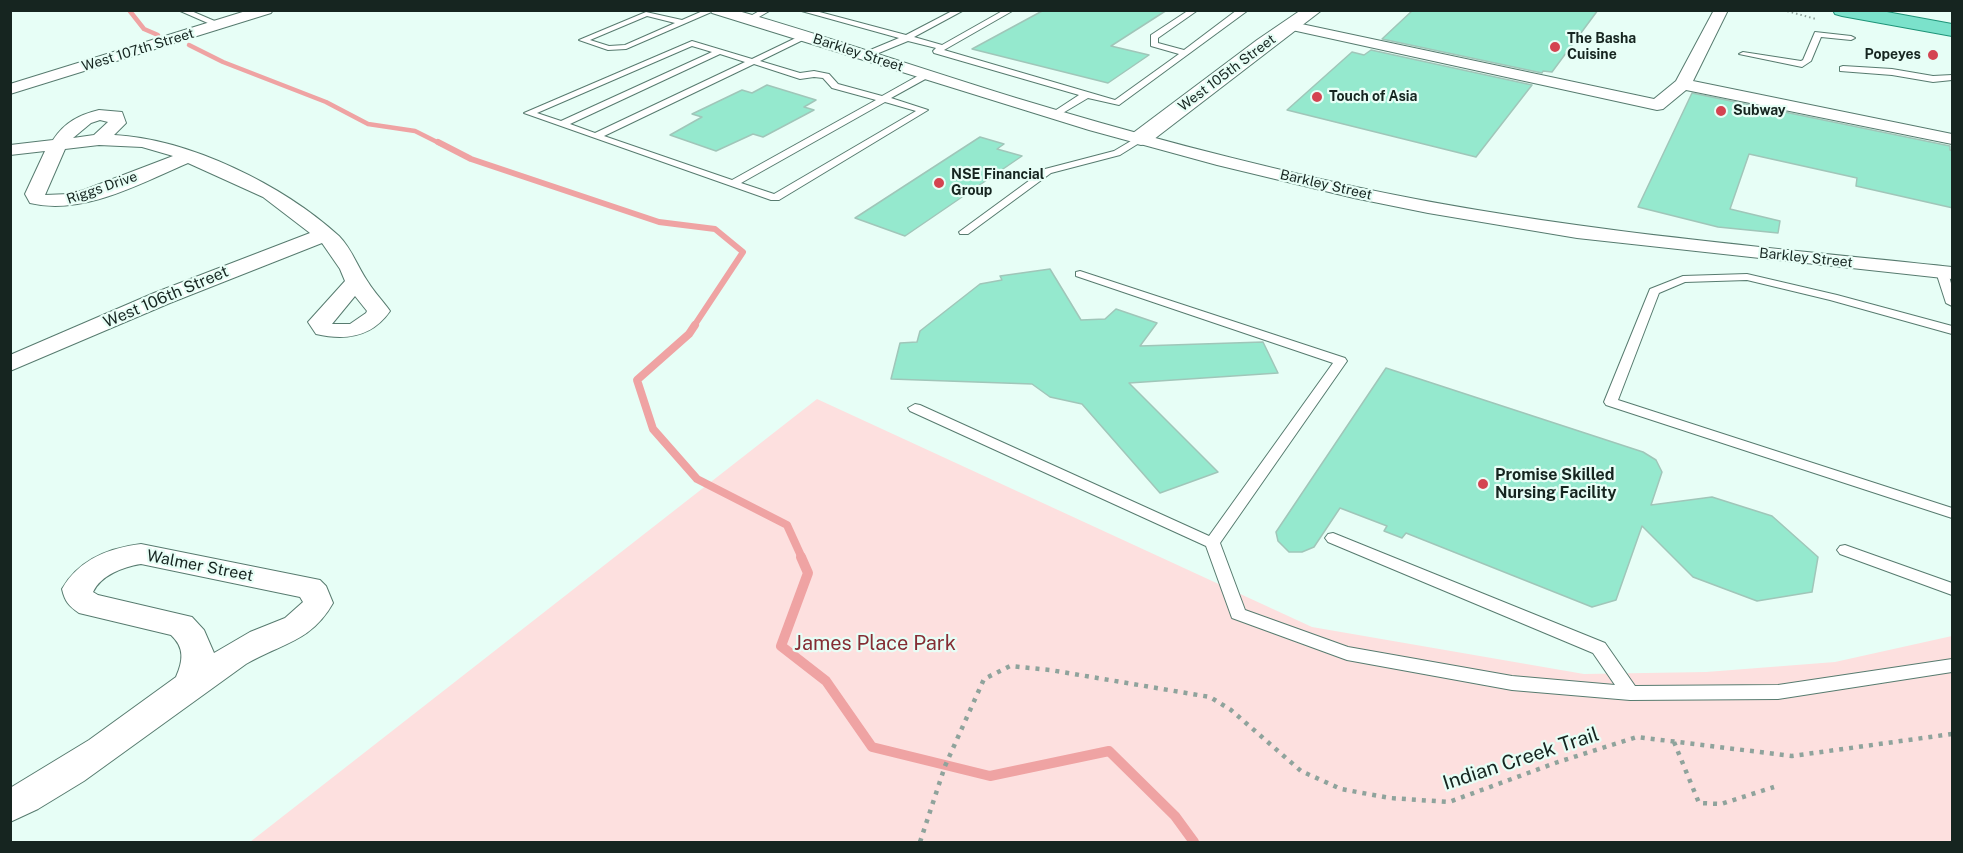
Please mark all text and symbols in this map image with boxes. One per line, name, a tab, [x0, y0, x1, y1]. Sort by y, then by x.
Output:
street label: West 107th Street	[80, 25, 196, 75]
street label: Barkley Street	[811, 30, 905, 76]
street label: West 105th Street	[1175, 31, 1279, 115]
place label: The Basha Cuisine	[1567, 31, 1636, 63]
marker: The Basha Cuisine	[1548, 40, 1562, 54]
place label: Popeyes	[1865, 47, 1921, 63]
marker: Popeyes	[1926, 48, 1940, 62]
place label: Touch of Asia	[1329, 89, 1418, 105]
marker: Touch of Asia	[1310, 90, 1324, 104]
place label: Subway	[1733, 103, 1786, 119]
marker: Subway	[1714, 104, 1728, 118]
street label: Barkley Street	[1278, 166, 1374, 204]
place label: NSE Financial Group	[951, 167, 1044, 200]
street label: Riggs Drive	[64, 168, 140, 208]
marker: NSE Financial Group	[932, 176, 946, 190]
street label: Barkley Street	[1758, 245, 1854, 271]
street label: West 106th Street	[101, 262, 231, 332]
place label: Promise Skilled Nursing Facility	[1495, 465, 1616, 503]
marker: Promise Skilled Nursing Facility	[1476, 477, 1490, 491]
street label: Walmer Street	[145, 546, 255, 586]
park label: James Place Park	[794, 632, 956, 656]
street label: Indian Creek Trail	[1440, 722, 1602, 796]

